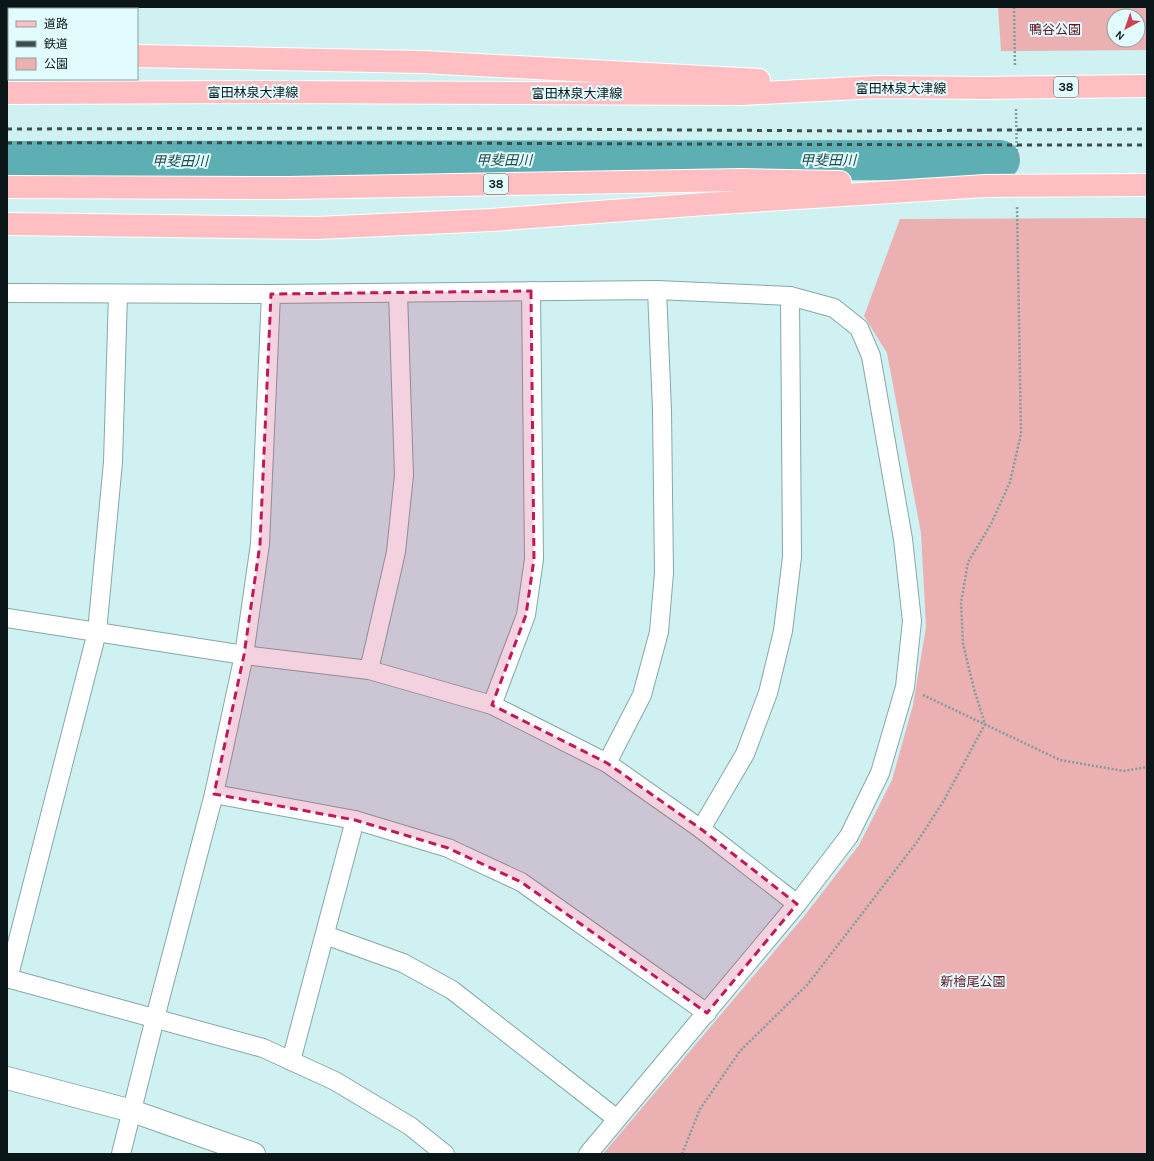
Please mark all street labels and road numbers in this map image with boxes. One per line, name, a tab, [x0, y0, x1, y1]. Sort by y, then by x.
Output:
road number: 38	[1054, 77, 1078, 97]
street label: 富田林泉大津線	[855, 81, 947, 96]
street label: 富田林泉大津線	[207, 85, 299, 100]
street label: 富田林泉大津線	[531, 86, 623, 101]
road number: 38	[484, 174, 508, 194]

